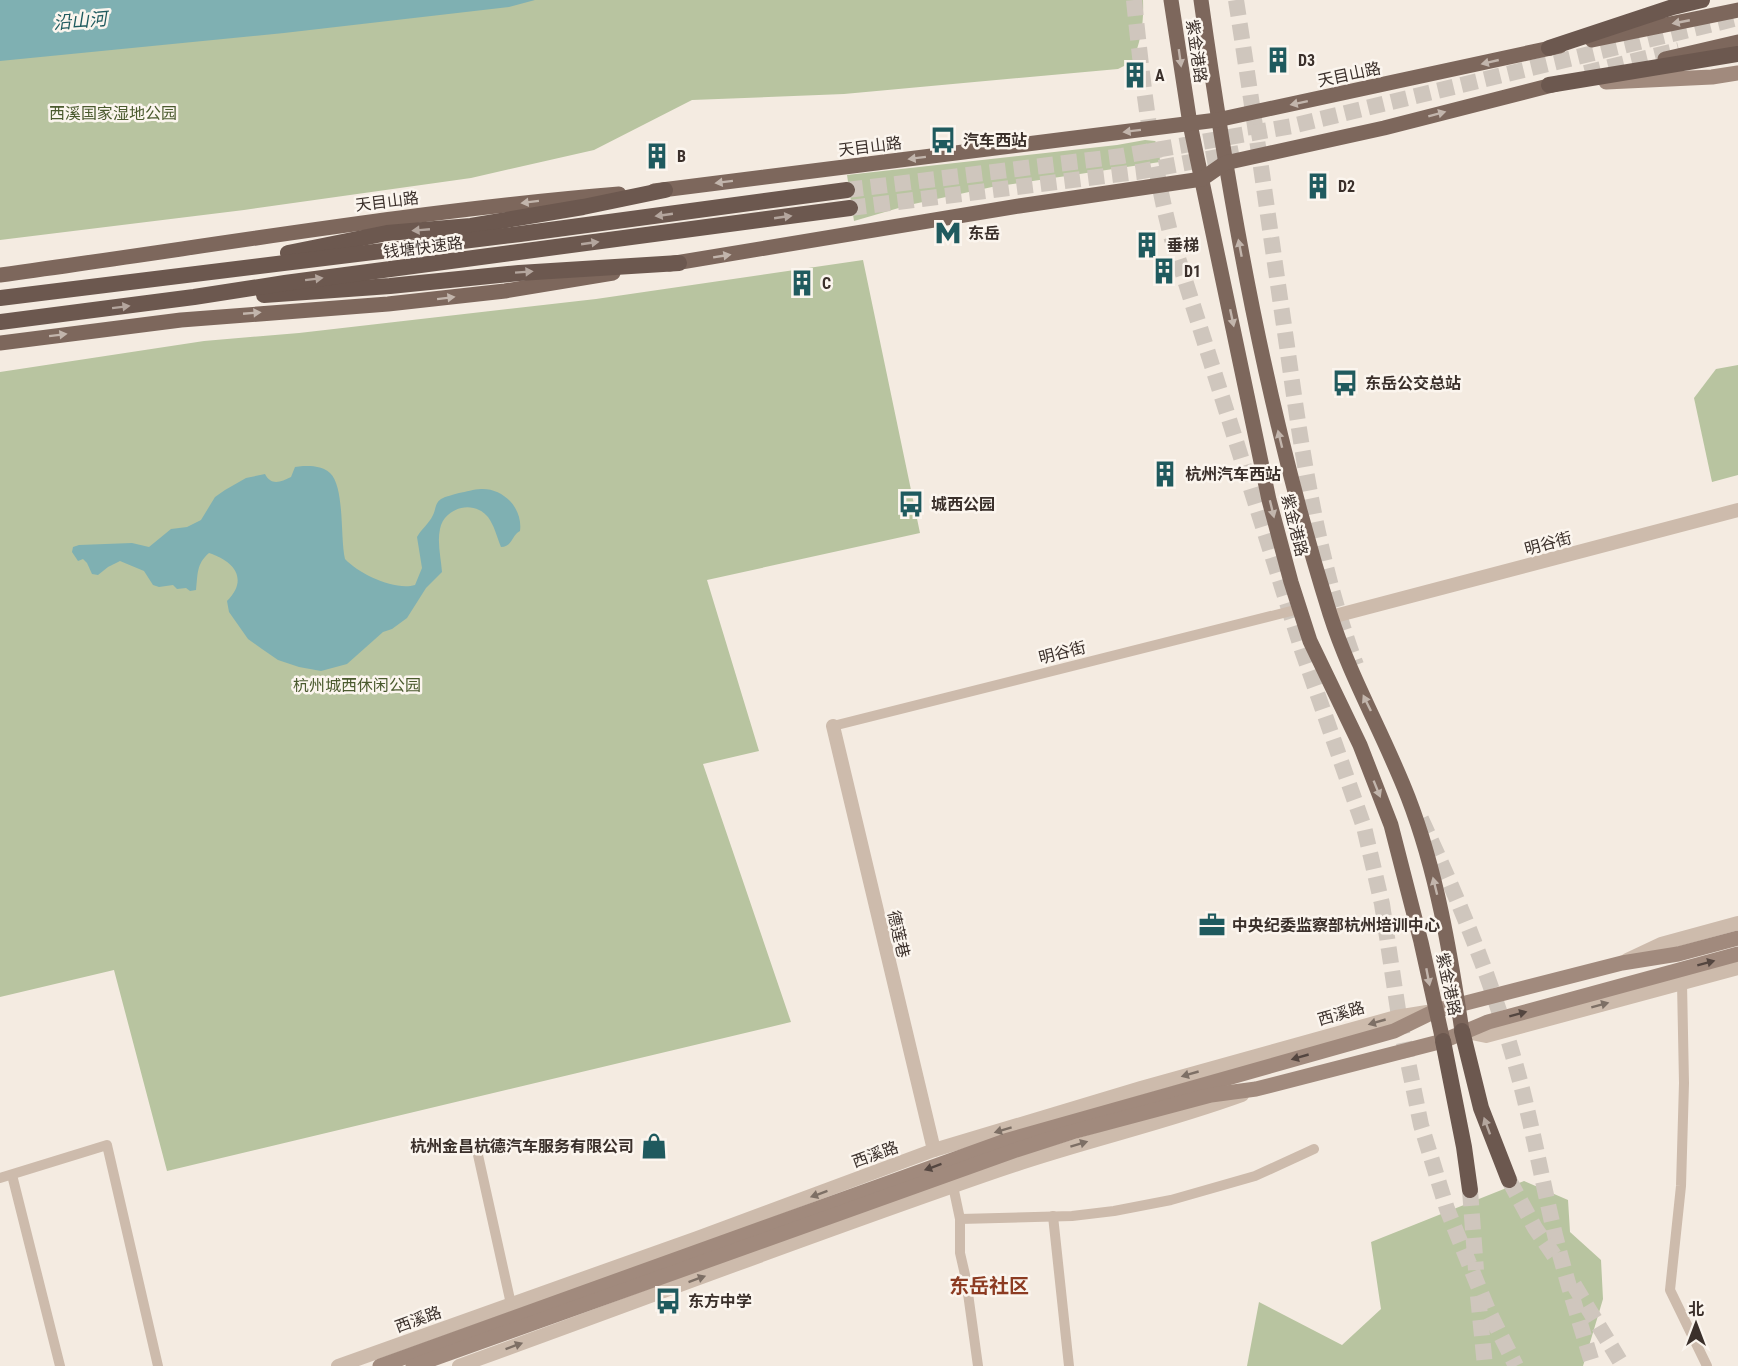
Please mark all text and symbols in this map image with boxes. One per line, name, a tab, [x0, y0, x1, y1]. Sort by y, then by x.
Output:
water label: 沿山河	[52, 7, 111, 33]
street label: 紫金港路	[1183, 18, 1210, 84]
one-way arrow	[1671, 18, 1690, 27]
building icon: D3	[1263, 45, 1293, 75]
one-way arrow	[1175, 48, 1184, 67]
place label: D3	[1298, 51, 1315, 70]
one-way arrow	[1481, 57, 1499, 67]
street label: 天目山路	[1316, 59, 1382, 90]
building icon: A	[1120, 60, 1150, 90]
place label: A	[1155, 66, 1165, 85]
one-way arrow	[1289, 99, 1308, 108]
park label: 西溪国家湿地公园	[49, 104, 177, 123]
one-way arrow	[1428, 108, 1447, 118]
bus stop icon: 汽车西站	[928, 125, 958, 155]
one-way arrow	[1122, 127, 1141, 136]
place label: 汽车西站	[963, 131, 1027, 150]
street label: 天目山路	[837, 133, 903, 160]
building icon: B	[642, 141, 672, 171]
place label: B	[677, 147, 686, 166]
one-way arrow	[908, 153, 927, 163]
building icon: D2	[1303, 171, 1333, 201]
place label: D2	[1338, 177, 1355, 196]
one-way arrow	[714, 178, 733, 187]
street label: 天目山路	[354, 188, 420, 215]
one-way arrow	[520, 197, 539, 206]
one-way arrow	[654, 210, 673, 219]
one-way arrow	[774, 212, 793, 222]
metro station icon: 东岳	[933, 218, 963, 248]
place label: 东岳	[968, 224, 1000, 243]
one-way arrow	[412, 226, 431, 235]
building icon: 垂梯	[1132, 230, 1162, 260]
street label: 钱塘快速路	[382, 233, 464, 262]
place label: 垂梯	[1167, 236, 1199, 255]
one-way arrow	[1235, 238, 1244, 257]
one-way arrow	[581, 239, 600, 248]
one-way arrow	[713, 251, 732, 260]
building icon: D1	[1149, 256, 1179, 286]
place label: D1	[1184, 262, 1201, 281]
one-way arrow	[515, 268, 534, 277]
building icon: C	[787, 268, 817, 298]
one-way arrow	[304, 274, 323, 284]
place label: C	[822, 274, 831, 293]
one-way arrow	[437, 293, 456, 302]
one-way arrow	[111, 302, 130, 311]
one-way arrow	[242, 309, 261, 318]
one-way arrow	[1228, 309, 1237, 328]
one-way arrow	[49, 331, 68, 340]
bus stop icon: 东岳公交总站	[1330, 368, 1360, 398]
place label: 东岳公交总站	[1365, 374, 1461, 393]
one-way arrow	[1275, 430, 1285, 448]
building icon: 杭州汽车西站	[1150, 459, 1180, 489]
place label: 杭州汽车西站	[1185, 465, 1281, 484]
bus stop icon: 城西公园	[896, 489, 926, 519]
street label: 紫金港路	[1278, 492, 1311, 558]
place label: 城西公园	[931, 495, 995, 514]
one-way arrow	[1267, 500, 1277, 518]
street label: 明谷街	[1522, 528, 1574, 559]
street label: 明谷街	[1037, 637, 1088, 668]
park label: 杭州城西休闲公园	[293, 676, 421, 695]
one-way arrow	[1363, 695, 1372, 712]
one-way arrow	[1372, 780, 1382, 798]
one-way arrow	[1430, 876, 1440, 895]
street label: 德莲巷	[884, 909, 913, 960]
office icon: 中央纪委监察部杭州培训中心	[1197, 910, 1227, 940]
place label: 中央纪委监察部杭州培训中心	[1232, 916, 1440, 935]
street label: 紫金港路	[1433, 951, 1464, 1017]
one-way arrow	[1697, 958, 1715, 967]
one-way arrow	[1424, 967, 1433, 986]
street label: 西溪路	[1315, 998, 1367, 1029]
one-way arrow	[1591, 1000, 1609, 1009]
one-way arrow	[1509, 1009, 1527, 1018]
one-way arrow	[1368, 1018, 1386, 1027]
one-way arrow	[1291, 1053, 1309, 1062]
one-way arrow	[1181, 1070, 1199, 1079]
one-way arrow	[1482, 1117, 1492, 1135]
one-way arrow	[994, 1126, 1012, 1135]
shop icon: 杭州金昌杭德汽车服务有限公司	[639, 1131, 669, 1161]
place label: 杭州金昌杭德汽车服务有限公司	[410, 1137, 634, 1156]
street label: 西溪路	[849, 1137, 901, 1172]
one-way arrow	[1070, 1139, 1088, 1148]
one-way arrow	[924, 1162, 942, 1172]
one-way arrow	[810, 1189, 828, 1199]
one-way arrow	[688, 1274, 706, 1284]
district label: 东岳社区	[949, 1274, 1029, 1298]
bus stop icon: 东方中学	[653, 1286, 683, 1316]
place label: 东方中学	[688, 1292, 752, 1311]
north arrow	[1666, 1294, 1726, 1354]
text: 北	[1688, 1300, 1704, 1319]
street label: 西溪路	[392, 1302, 444, 1337]
one-way arrow	[505, 1341, 523, 1350]

